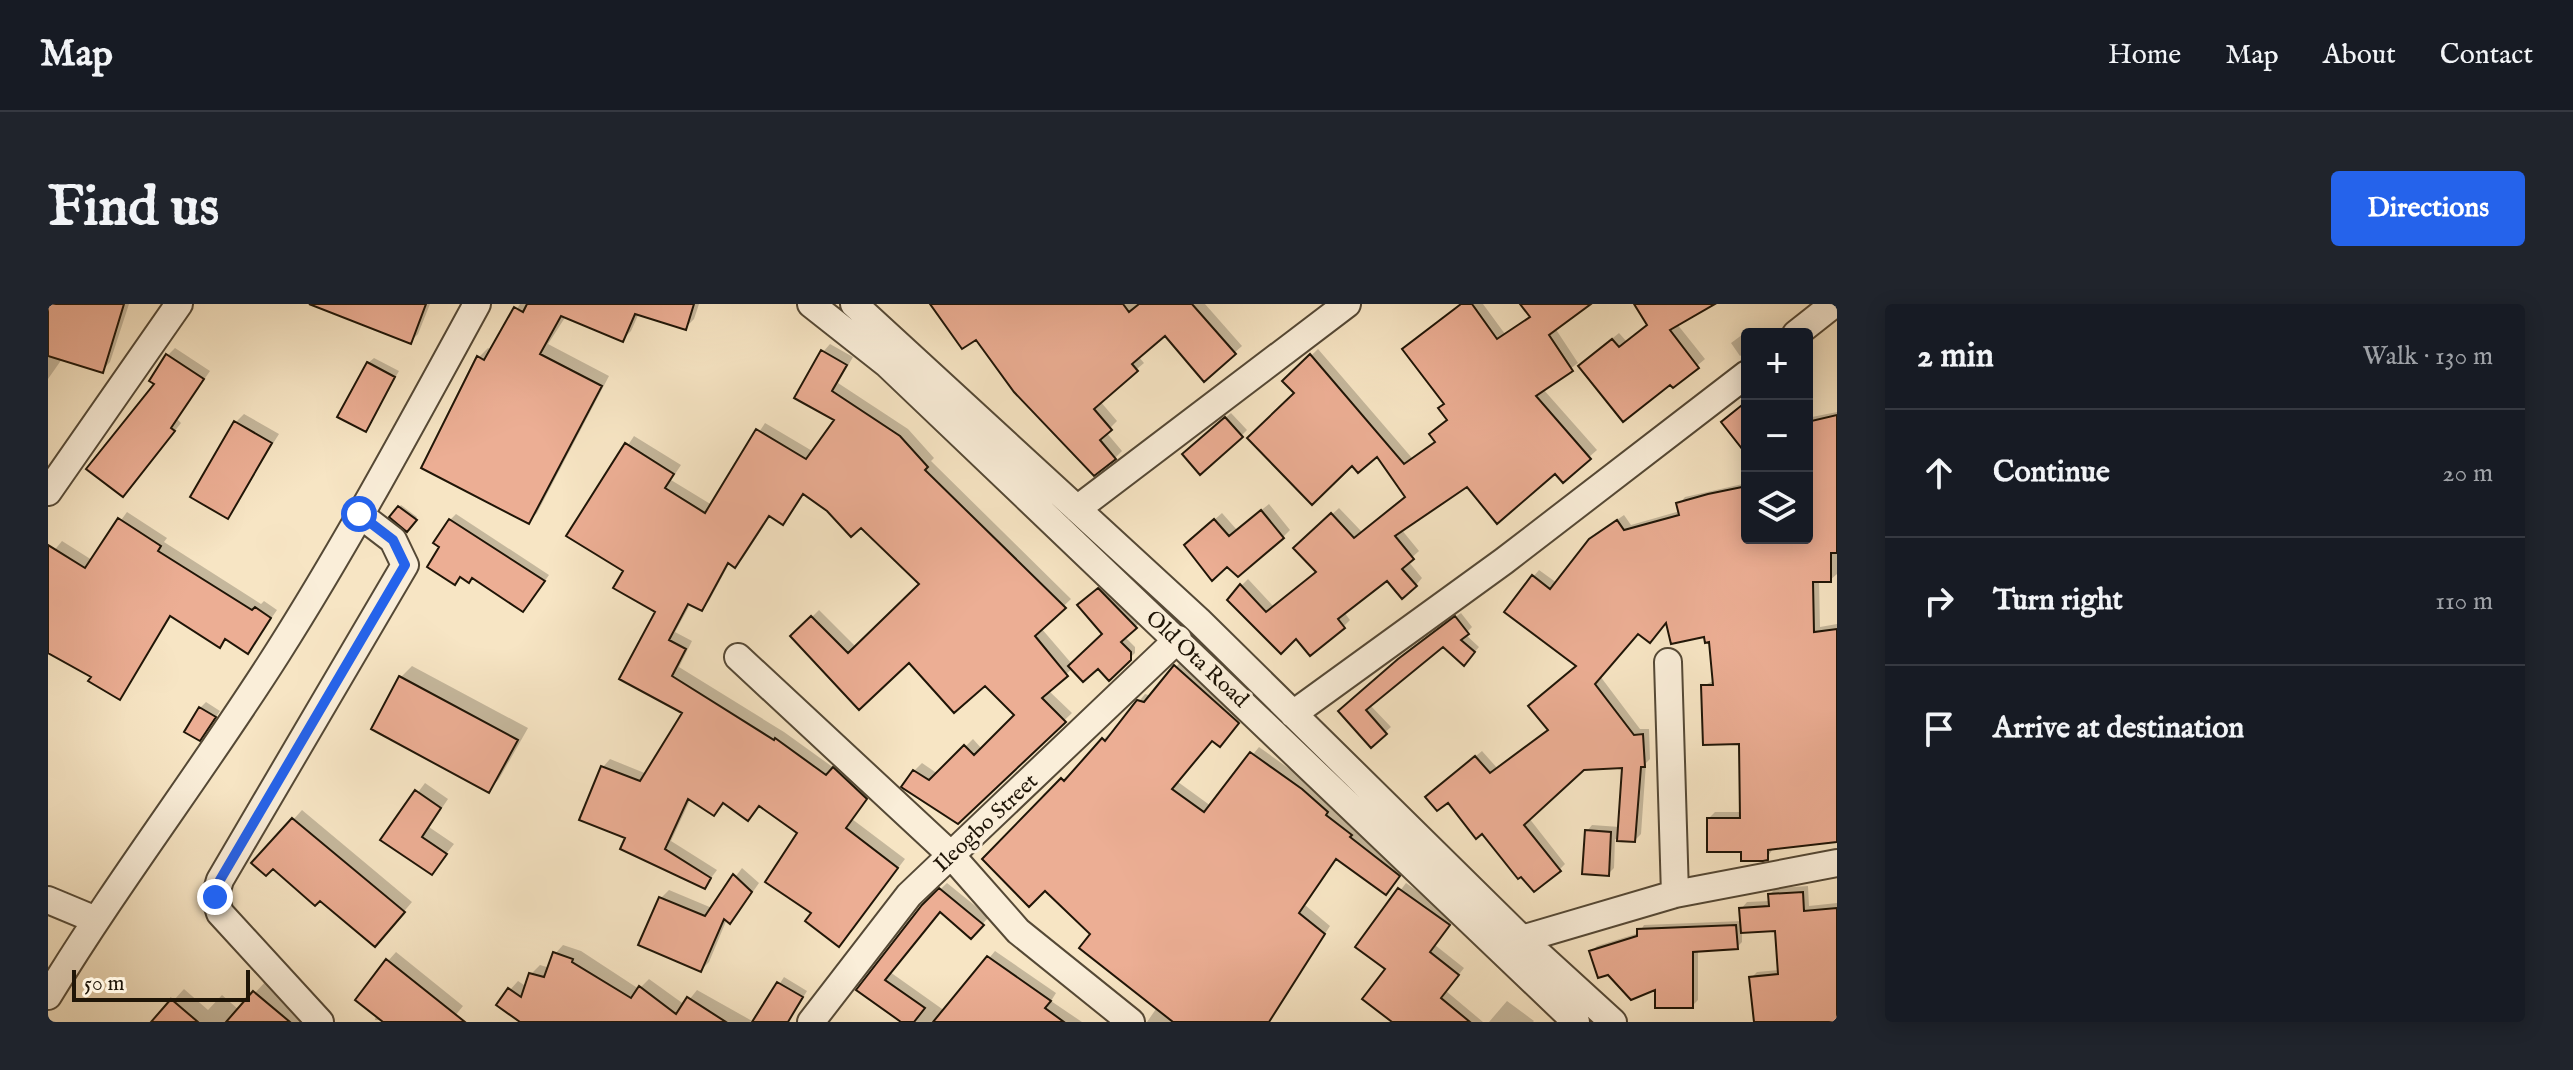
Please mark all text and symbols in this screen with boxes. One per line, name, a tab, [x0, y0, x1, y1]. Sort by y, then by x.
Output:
text: Map	[40, 31, 113, 79]
text: Home	[2108, 38, 2181, 73]
text: Map	[2225, 38, 2279, 73]
text: About	[2323, 38, 2396, 73]
text: Contact	[2440, 38, 2533, 73]
button: Directions	[2331, 171, 2525, 246]
text: Find us	[48, 173, 219, 244]
map controls	[1741, 328, 1813, 544]
button: +	[1741, 328, 1813, 400]
text: 2 min	[1917, 335, 1994, 378]
text: Walk · 130 m	[2363, 340, 2493, 373]
button: −	[1741, 400, 1813, 472]
icon: ahead	[1917, 451, 1961, 495]
text: Continue	[1993, 454, 2110, 492]
text: 20 m	[2442, 457, 2493, 490]
button: layers	[1741, 472, 1813, 544]
route start	[341, 496, 377, 532]
icon: right	[1917, 579, 1961, 623]
text: Turn right	[1993, 582, 2123, 620]
text: 110 m	[2435, 585, 2493, 618]
street label: Old Ota Road	[1139, 605, 1254, 714]
icon: arrive	[1917, 707, 1961, 751]
text: Arrive at destination	[1993, 710, 2244, 748]
street label: Ileogbo Street	[928, 768, 1045, 879]
route end	[197, 879, 233, 915]
scale bar	[72, 966, 250, 1002]
text: 50 m	[84, 970, 125, 998]

